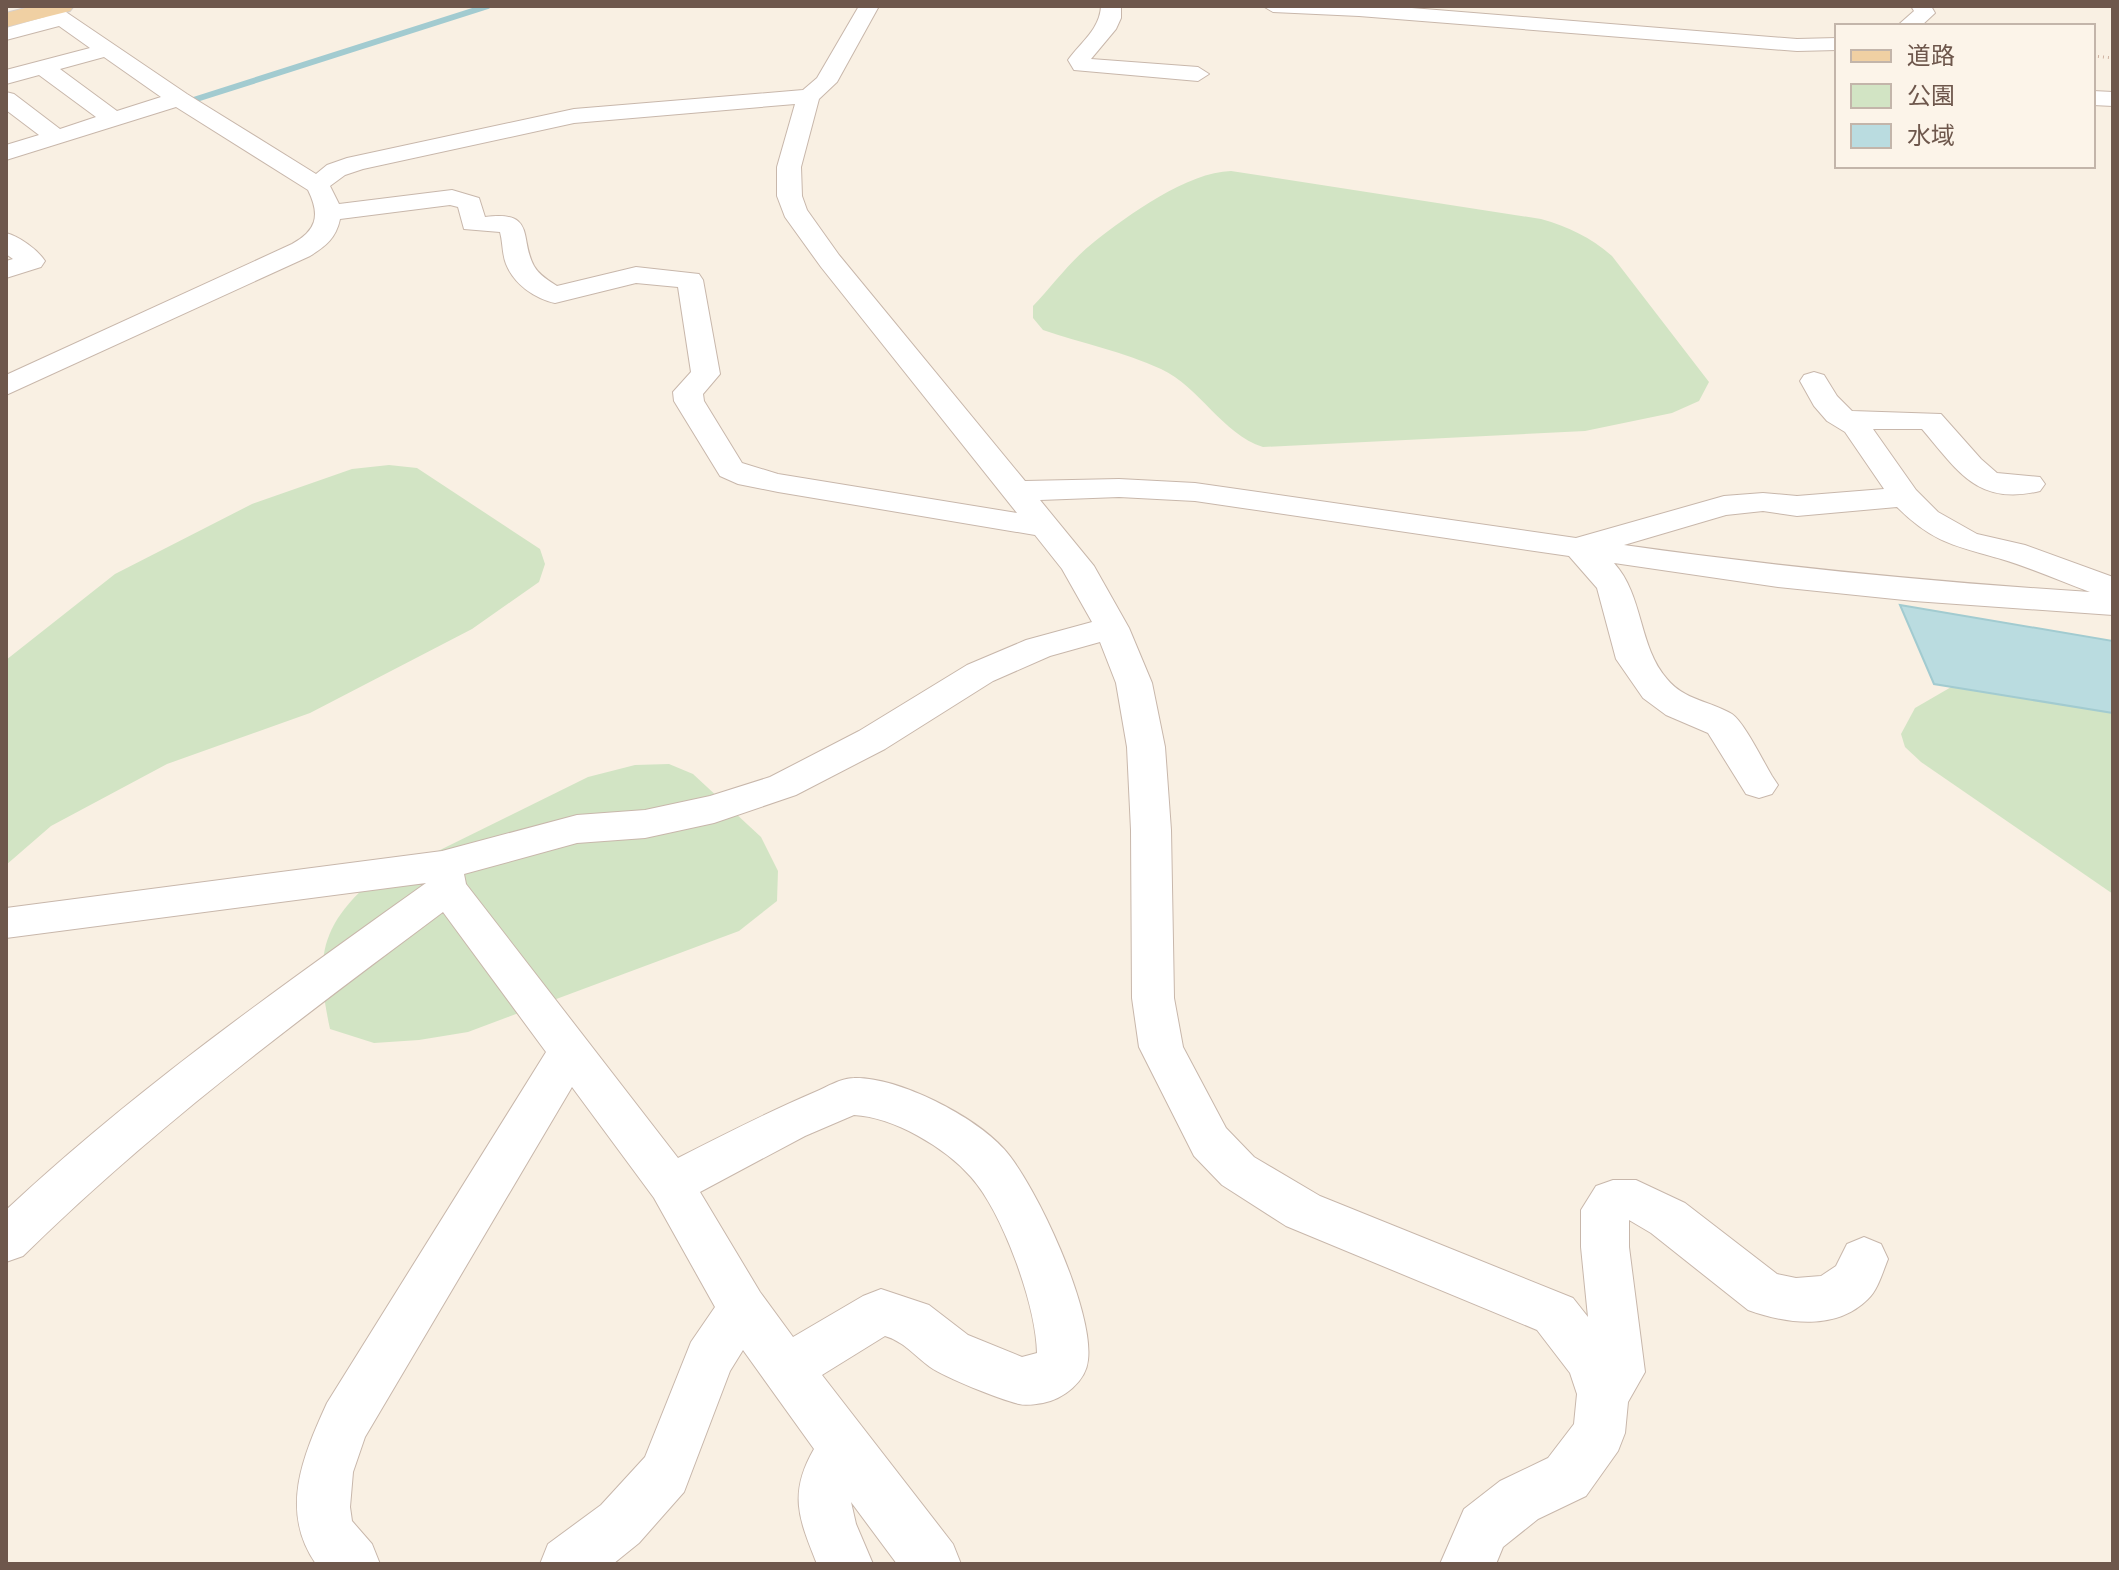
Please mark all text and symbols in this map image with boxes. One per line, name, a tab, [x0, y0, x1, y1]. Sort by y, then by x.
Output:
legend	[1835, 24, 2095, 168]
text: 道路	[1907, 40, 1955, 70]
text: 公園	[1907, 80, 1955, 110]
text: 水域	[1907, 120, 1955, 150]

